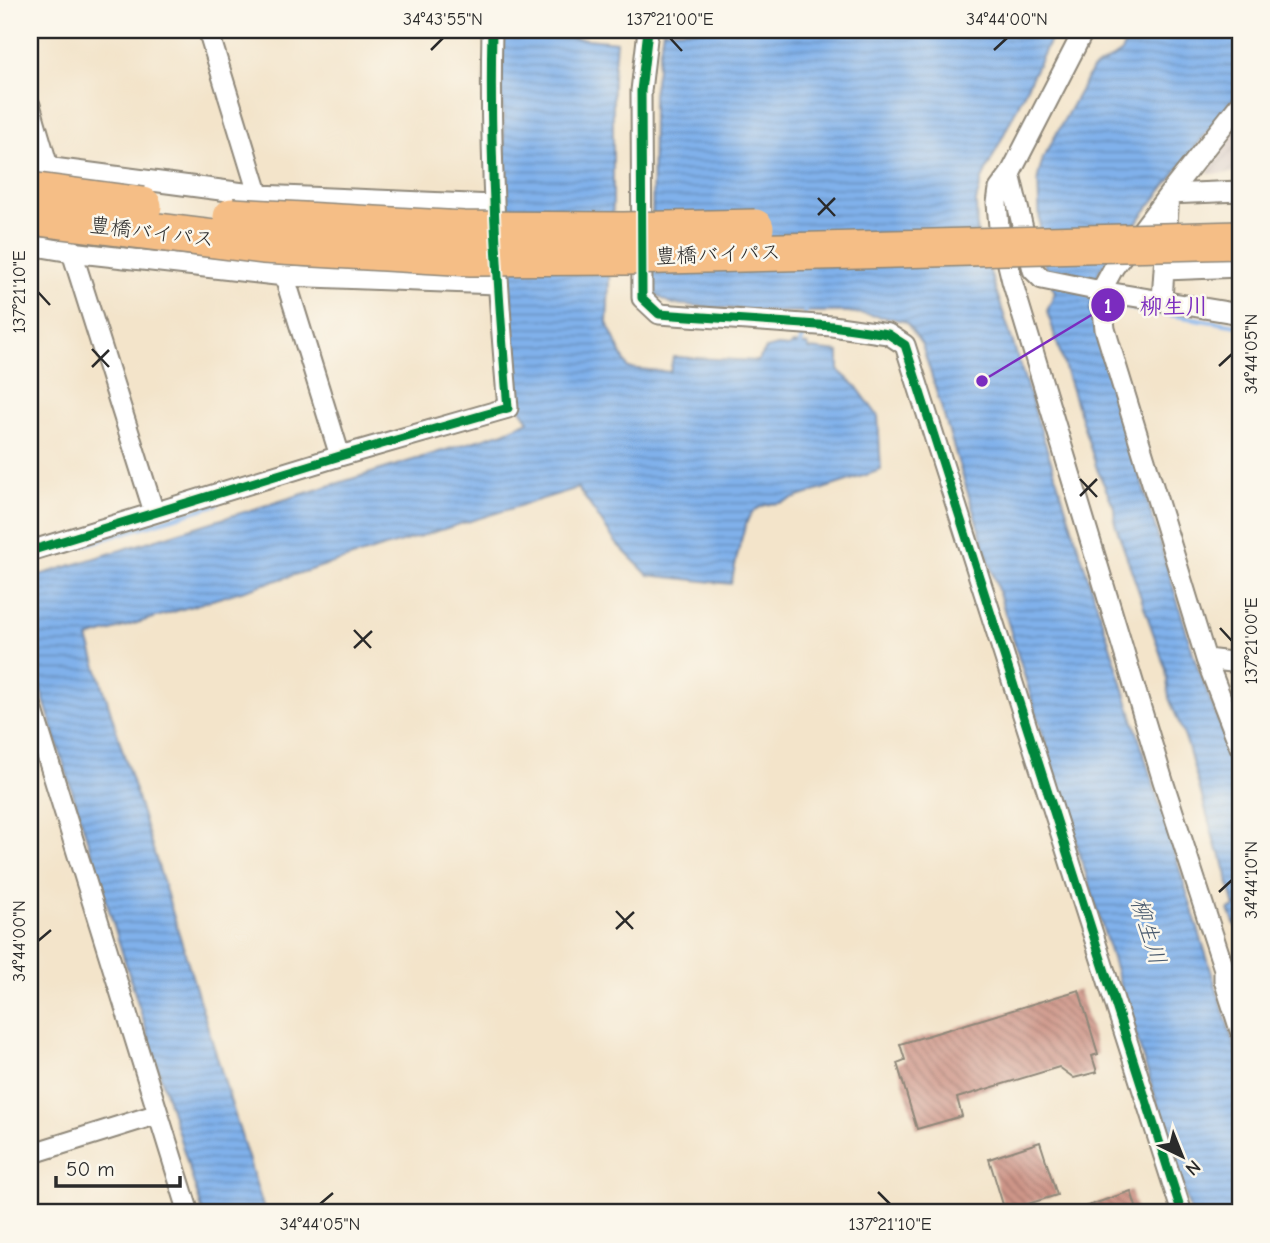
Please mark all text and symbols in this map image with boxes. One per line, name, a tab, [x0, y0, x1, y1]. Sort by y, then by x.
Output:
text: 34°43'55"N	[403, 9, 483, 30]
text: 137°21'00"E	[627, 9, 714, 30]
text: 34°44'00"N	[966, 9, 1048, 30]
street label: 豊橋バイパス	[88, 212, 216, 252]
street label: 豊橋バイパス	[655, 240, 781, 268]
text: 137°21'10"E	[9, 250, 30, 334]
callout: 柳生川	[1091, 283, 1223, 327]
text: 柳生川	[1140, 293, 1209, 320]
text: 1	[1104, 294, 1112, 318]
text: 34°44'05"N	[1241, 314, 1262, 394]
text: 137°21'00"E	[1241, 597, 1262, 685]
text: 34°44'10"N	[1241, 841, 1262, 919]
water label: 柳生川	[1126, 894, 1172, 968]
text: 34°44'00"N	[9, 900, 30, 982]
north arrow	[1148, 1120, 1218, 1190]
scale bar	[56, 1145, 180, 1189]
text: N	[1181, 1155, 1205, 1180]
text: 50 m	[66, 1157, 115, 1181]
text: 34°44'05"N	[280, 1214, 360, 1235]
text: 137°21'10"E	[848, 1214, 932, 1235]

